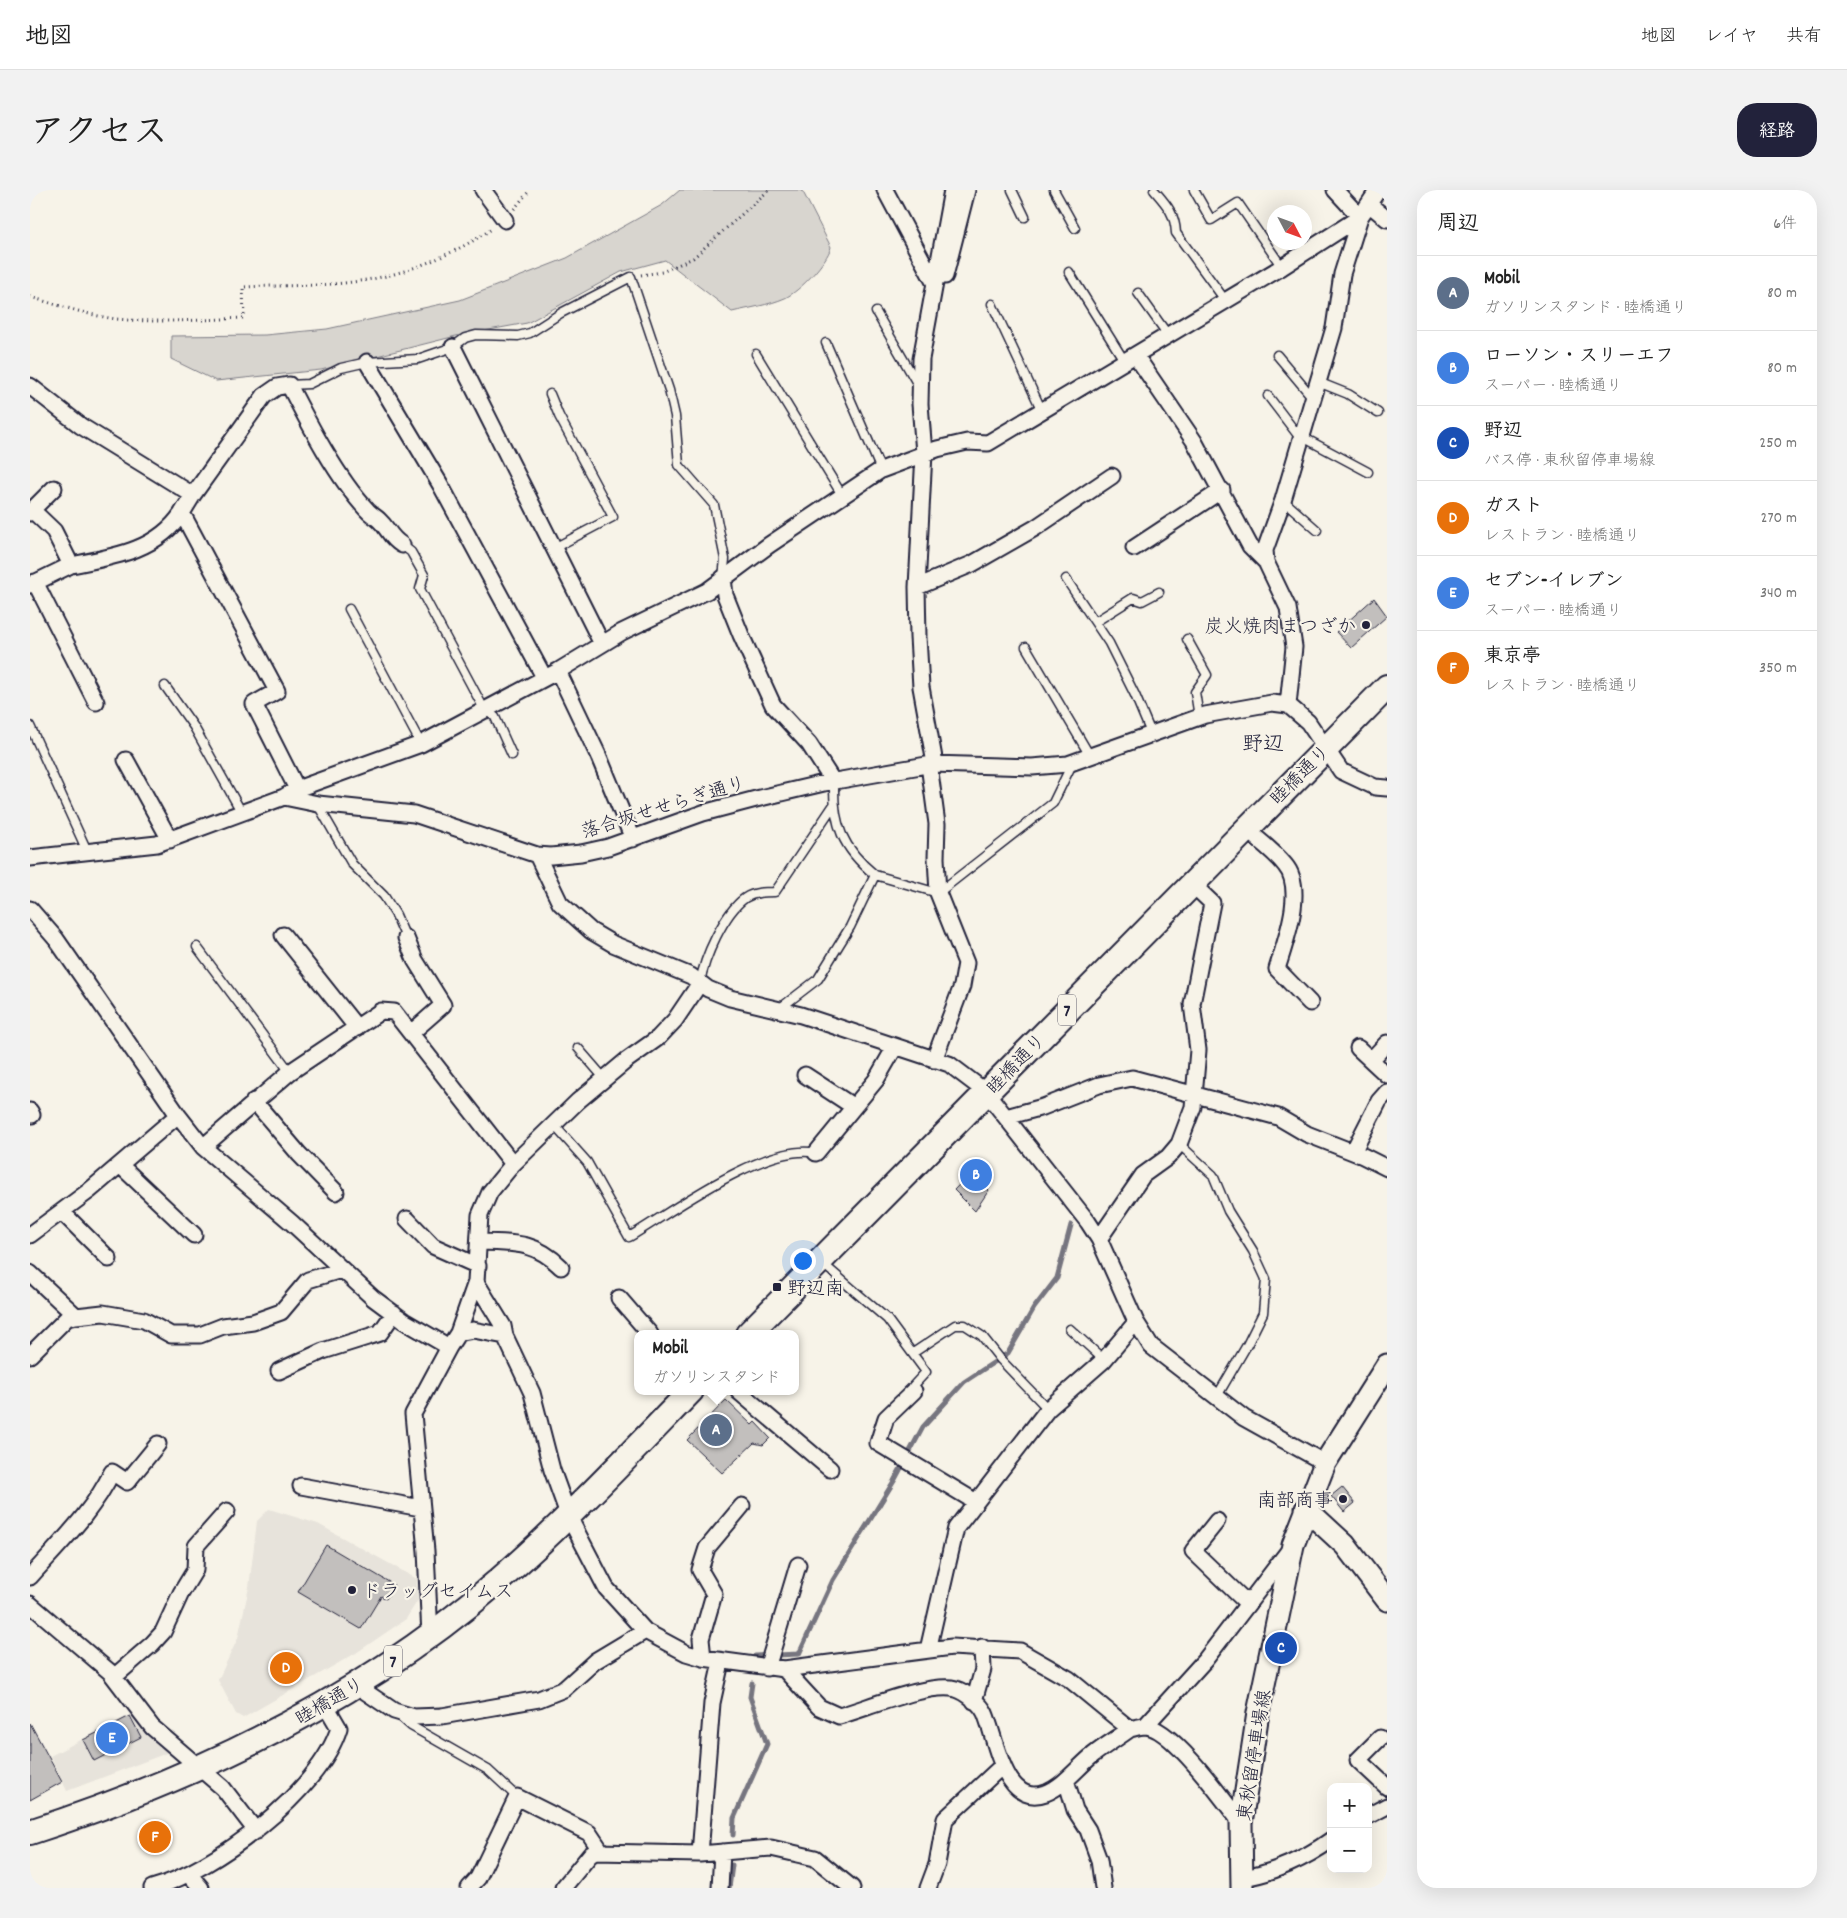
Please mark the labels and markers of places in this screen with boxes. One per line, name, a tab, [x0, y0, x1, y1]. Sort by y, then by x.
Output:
place label: 炭火焼肉まつざか	[1204, 615, 1356, 642]
marker: 炭火焼肉まつざか	[1360, 619, 1372, 631]
pin: B	[960, 1156, 992, 1194]
place label: 野辺南	[787, 1277, 844, 1304]
marker: 野辺南	[771, 1281, 783, 1293]
pin: A	[700, 1411, 732, 1449]
place label: 南部商事	[1257, 1489, 1333, 1516]
marker: 南部商事	[1337, 1493, 1349, 1505]
place label: ドラッグセイムス	[362, 1580, 513, 1607]
marker: ドラッグセイムス	[346, 1584, 358, 1596]
pin: C	[1265, 1629, 1297, 1667]
pin: D	[270, 1649, 302, 1687]
pin: E	[96, 1719, 128, 1757]
pin: F	[139, 1818, 171, 1856]

